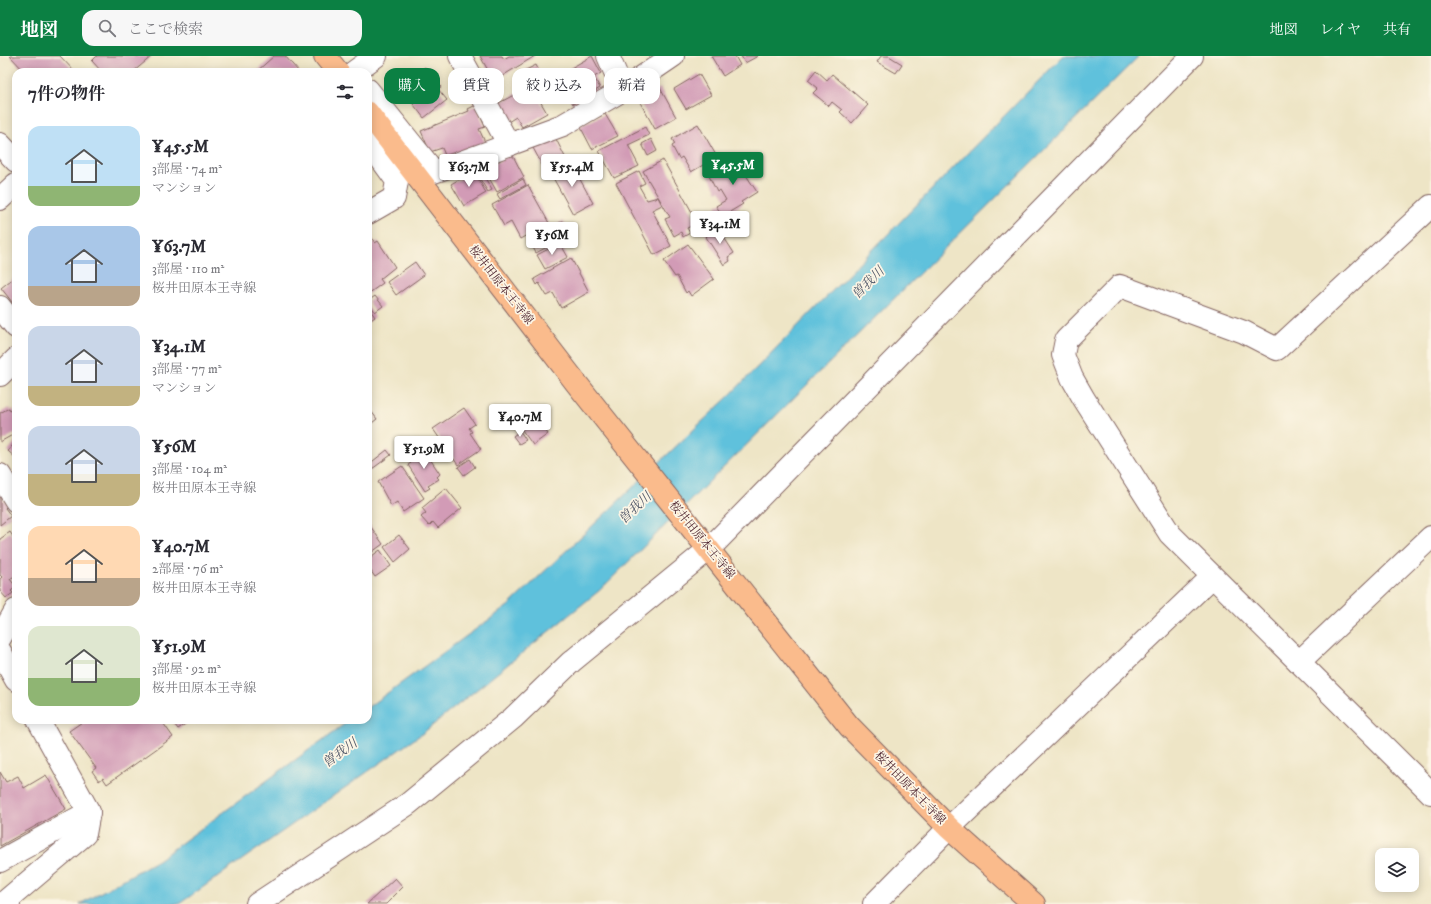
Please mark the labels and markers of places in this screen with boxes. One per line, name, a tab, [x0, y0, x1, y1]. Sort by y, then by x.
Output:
pin: ¥45.5M	[700, 152, 766, 186]
pin: ¥63.7M	[436, 154, 502, 188]
pin: ¥55.4M	[539, 154, 605, 188]
pin: ¥34.1M	[687, 211, 753, 245]
pin: ¥56M	[528, 222, 576, 256]
pin: ¥40.7M	[487, 404, 553, 438]
pin: ¥51.9M	[391, 436, 457, 470]

